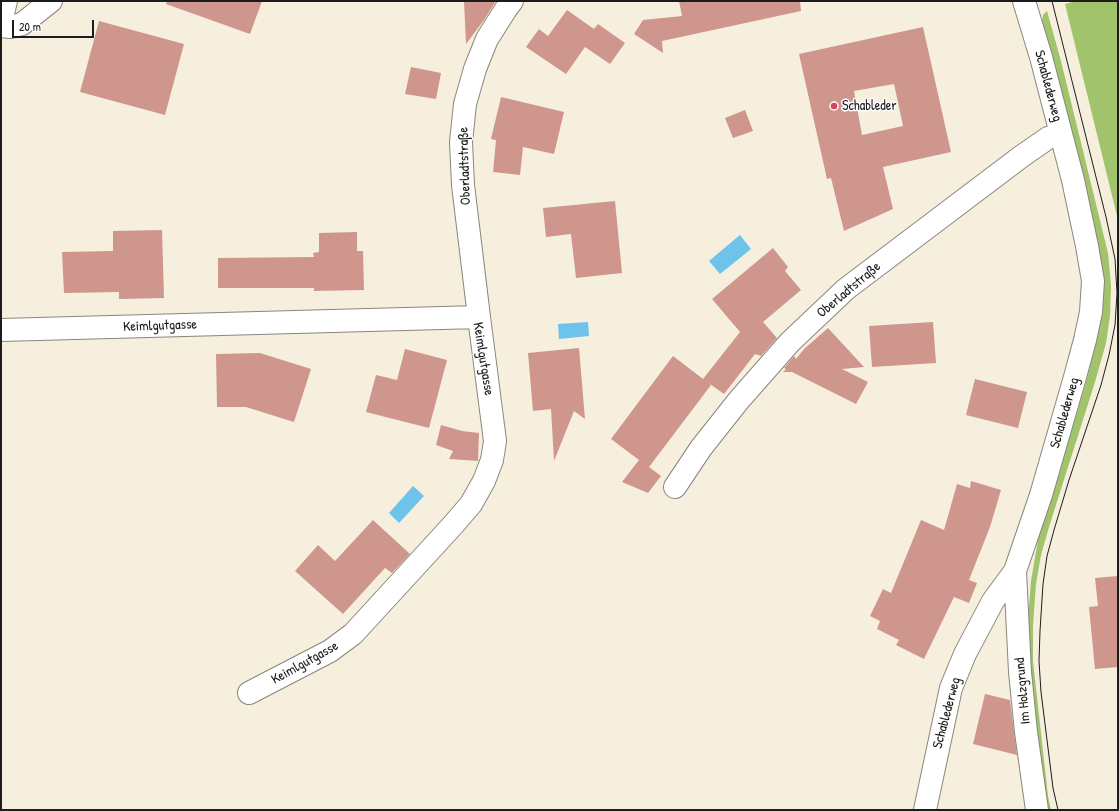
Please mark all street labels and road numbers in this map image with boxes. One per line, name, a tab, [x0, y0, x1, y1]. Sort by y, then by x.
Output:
street label: Schablederweg	[1030, 49, 1066, 123]
street label: Oberladtstraße	[455, 127, 475, 205]
street label: Oberladtstraße	[814, 258, 884, 322]
street label: Keimlgutgasse	[123, 316, 197, 336]
street label: Keimlgutgasse	[469, 321, 497, 397]
street label: Schablederweg	[1047, 376, 1083, 450]
street label: Keimlgutgasse	[269, 638, 341, 688]
street label: Im Holzgrund	[1012, 657, 1034, 725]
street label: Schablederweg	[929, 676, 965, 750]

